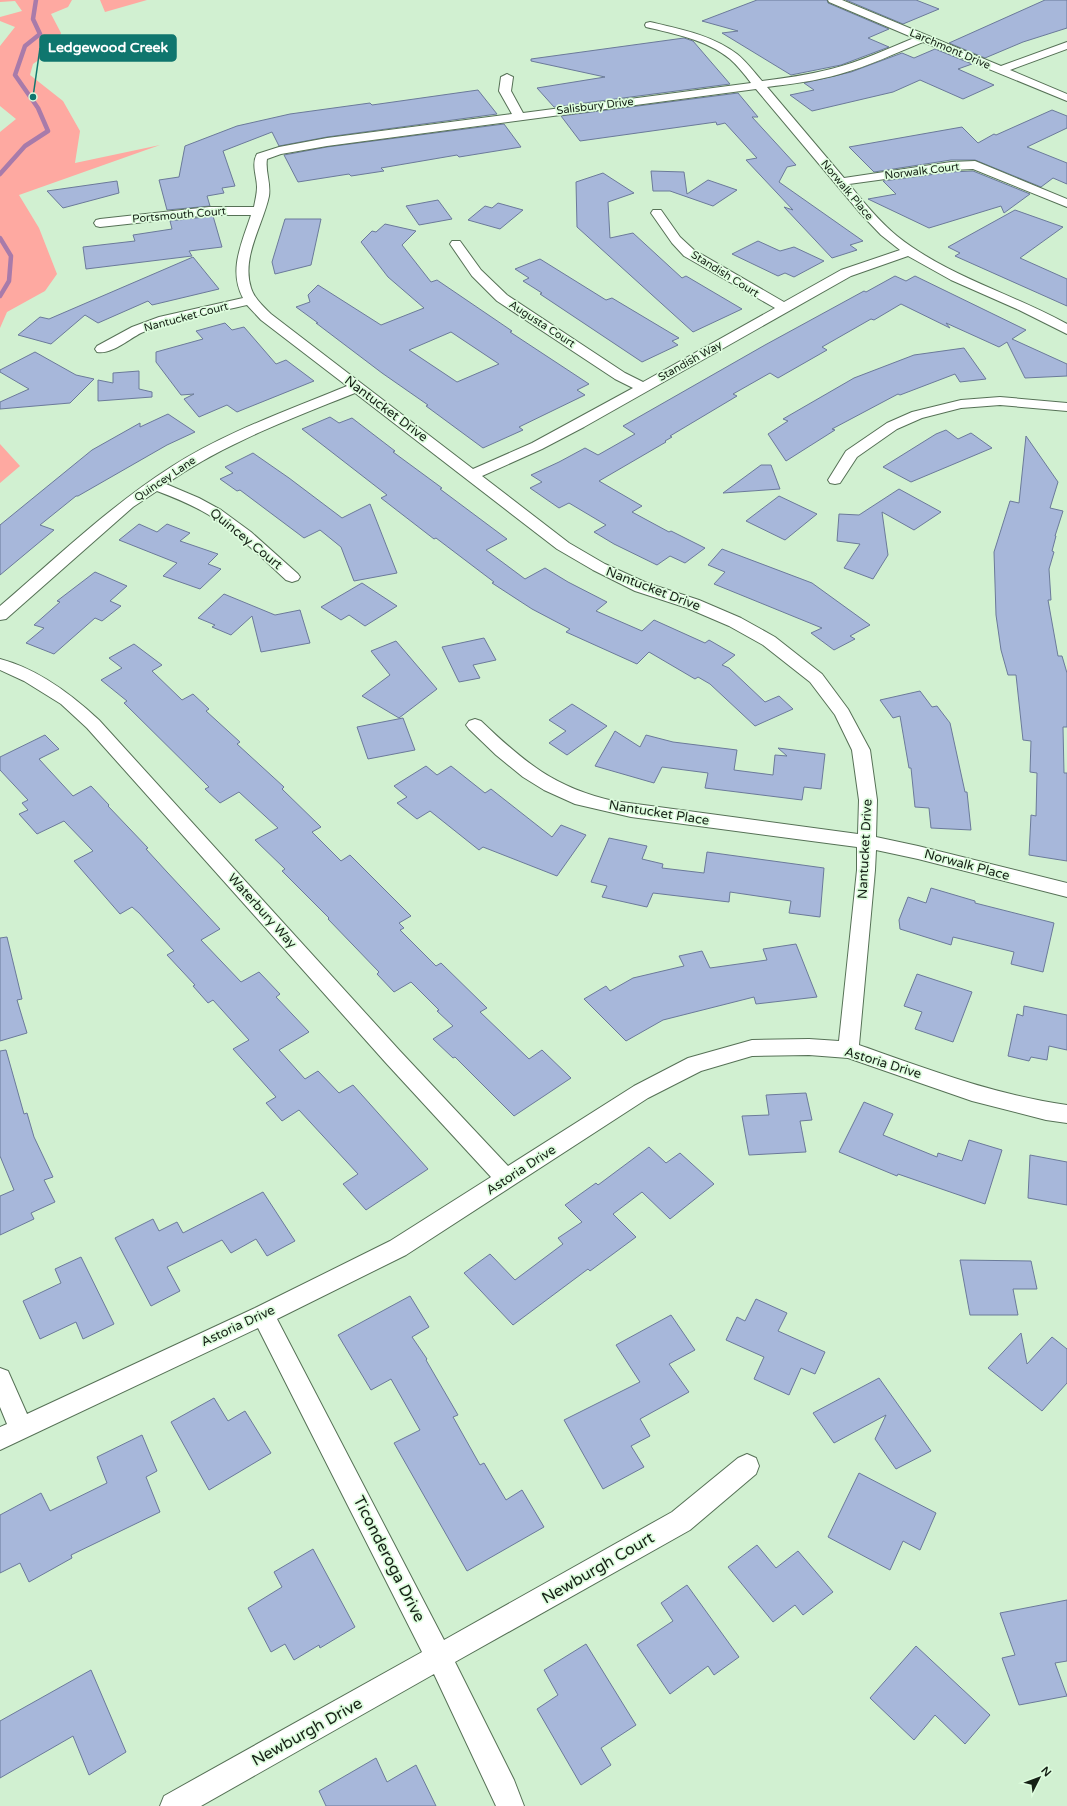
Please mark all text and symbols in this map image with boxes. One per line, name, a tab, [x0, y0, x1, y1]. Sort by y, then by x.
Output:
street label: Larchmont Drive	[908, 26, 992, 72]
callout: Ledgewood Creek	[40, 35, 176, 61]
text: Ledgewood Creek	[48, 39, 168, 56]
street label: Salisbury Drive	[556, 95, 634, 117]
street label: Norwalk Place	[818, 157, 876, 223]
street label: Norwalk Court	[884, 160, 960, 182]
street label: Portsmouth Court	[132, 204, 226, 226]
street label: Standish Court	[689, 248, 761, 300]
street label: Augusta Court	[507, 298, 577, 350]
street label: Nantucket Court	[142, 299, 230, 335]
street label: Standish Way	[656, 338, 724, 384]
street label: Nantucket Drive	[341, 373, 431, 445]
street label: Quincey Lane	[132, 454, 198, 504]
street label: Quincey Court	[207, 505, 286, 573]
street label: Nantucket Drive	[603, 564, 703, 614]
street label: Nantucket Place	[608, 797, 710, 829]
street label: Nantucket Drive	[854, 799, 876, 899]
street label: Norwalk Place	[923, 846, 1011, 884]
street label: Waterbury Way	[224, 870, 300, 952]
street label: Astoria Drive	[843, 1044, 923, 1082]
street label: Astoria Drive	[483, 1142, 559, 1198]
street label: Astoria Drive	[199, 1302, 277, 1350]
street label: Ticonderoga Drive	[349, 1493, 429, 1625]
street label: Newburgh Court	[538, 1528, 658, 1608]
street label: Newburgh Drive	[248, 1693, 366, 1771]
north arrow	[1019, 1758, 1059, 1798]
text: N	[1038, 1764, 1054, 1779]

